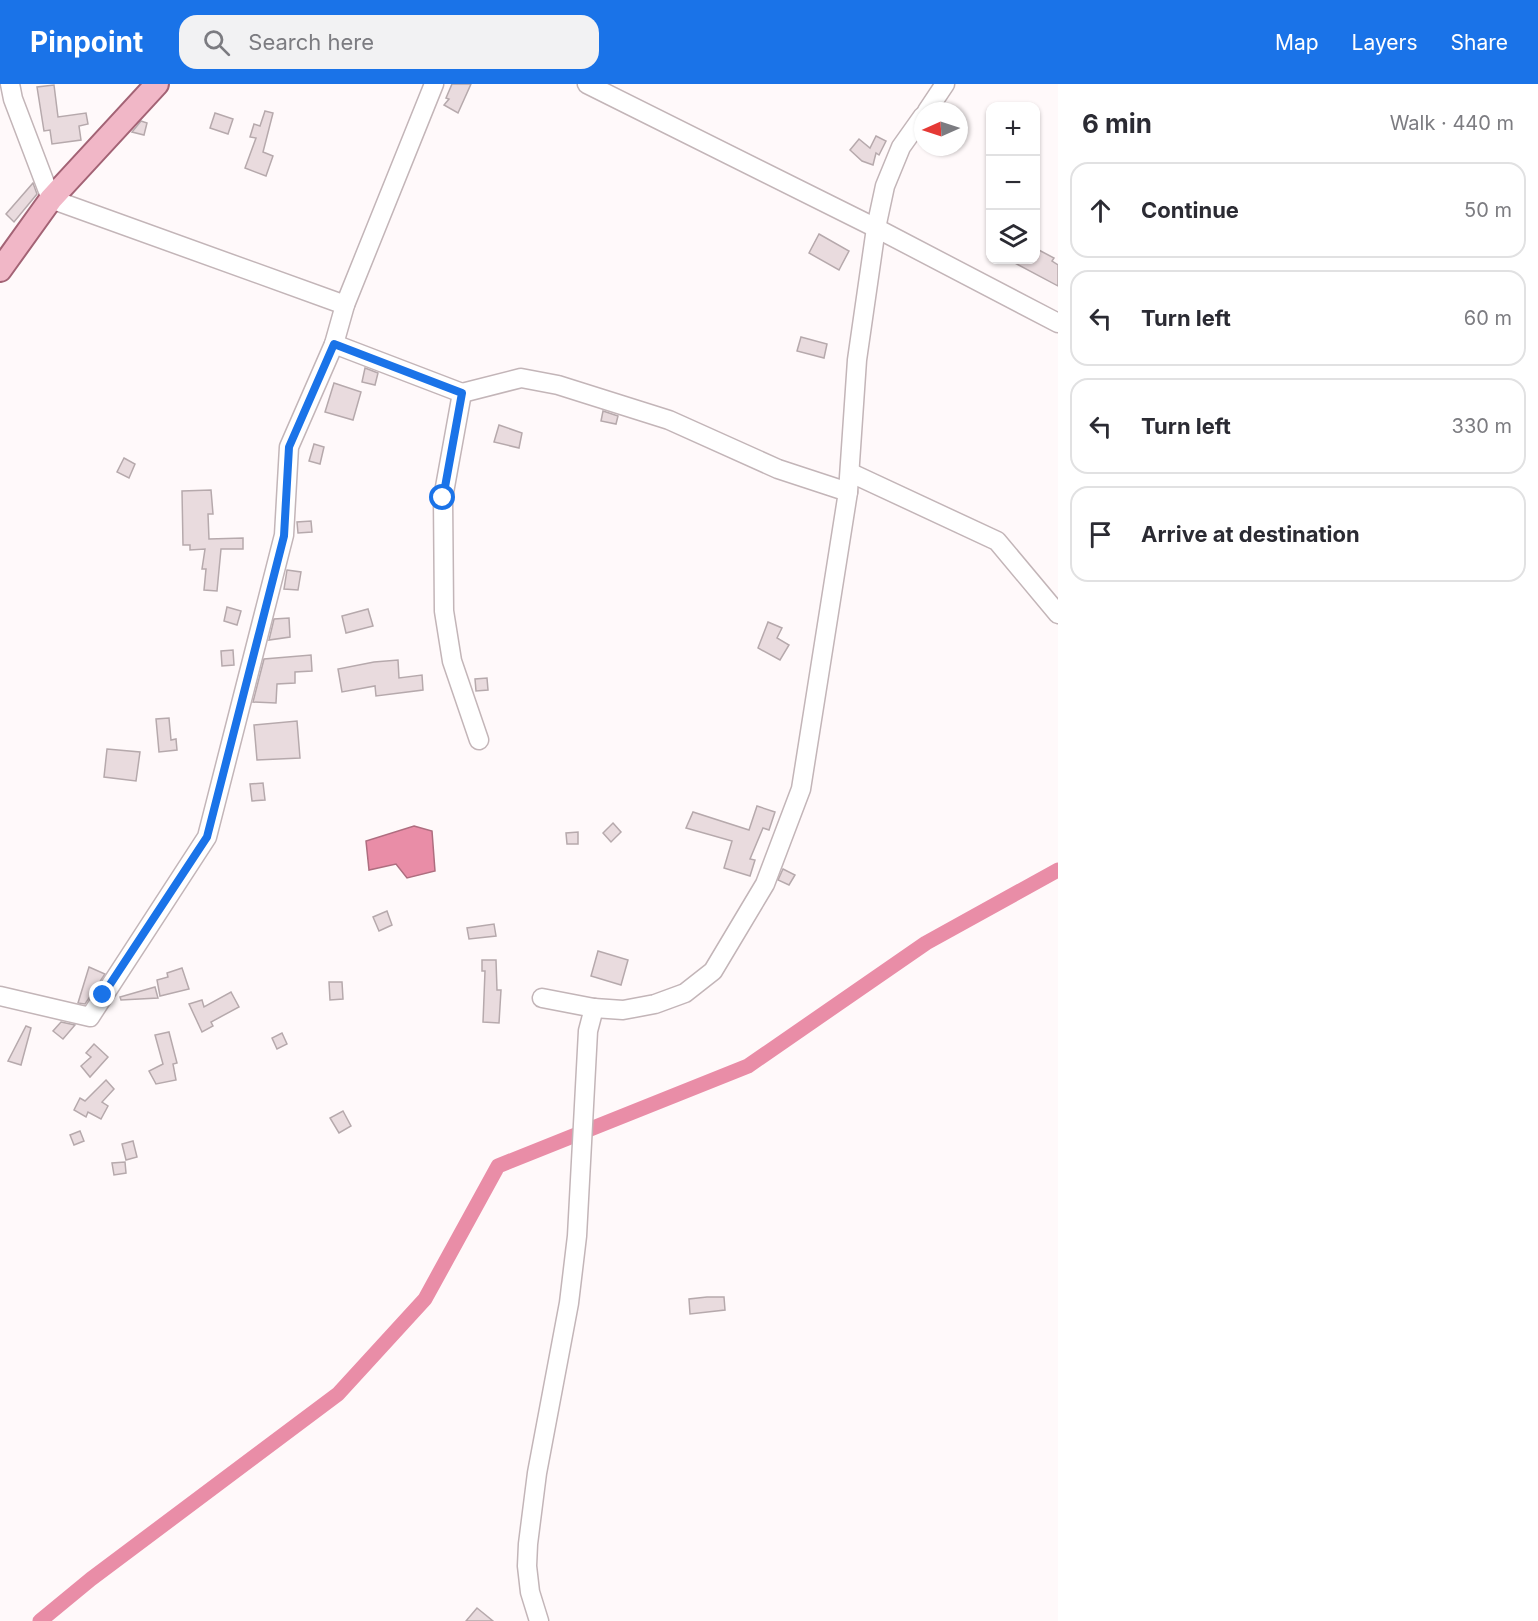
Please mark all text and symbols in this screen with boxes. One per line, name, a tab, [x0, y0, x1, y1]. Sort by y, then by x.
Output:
search box	[179, 15, 599, 69]
text: Pinpoint	[30, 25, 143, 59]
icon: search	[200, 26, 233, 59]
text: Search here	[248, 29, 374, 55]
text: Map	[1275, 30, 1319, 55]
text: Layers	[1352, 30, 1418, 55]
text: Share	[1451, 30, 1508, 55]
north arrow	[914, 102, 968, 156]
map controls	[986, 102, 1040, 264]
button: +	[986, 102, 1040, 156]
text: 6 min	[1082, 108, 1152, 139]
text: Walk · 440 m	[1390, 111, 1514, 135]
button: −	[986, 156, 1040, 210]
icon: ahead	[1084, 194, 1117, 227]
text: Continue	[1141, 197, 1239, 223]
text: 50 m	[1464, 198, 1512, 222]
button: layers	[986, 210, 1040, 264]
icon: left	[1084, 302, 1117, 335]
text: Turn left	[1141, 305, 1231, 331]
text: 60 m	[1464, 306, 1512, 330]
icon: left	[1084, 410, 1117, 443]
text: Turn left	[1141, 413, 1231, 439]
text: 330 m	[1452, 414, 1512, 438]
route start	[429, 484, 455, 510]
icon: arrive	[1084, 518, 1117, 551]
text: Arrive at destination	[1141, 521, 1360, 547]
route end	[89, 981, 115, 1007]

